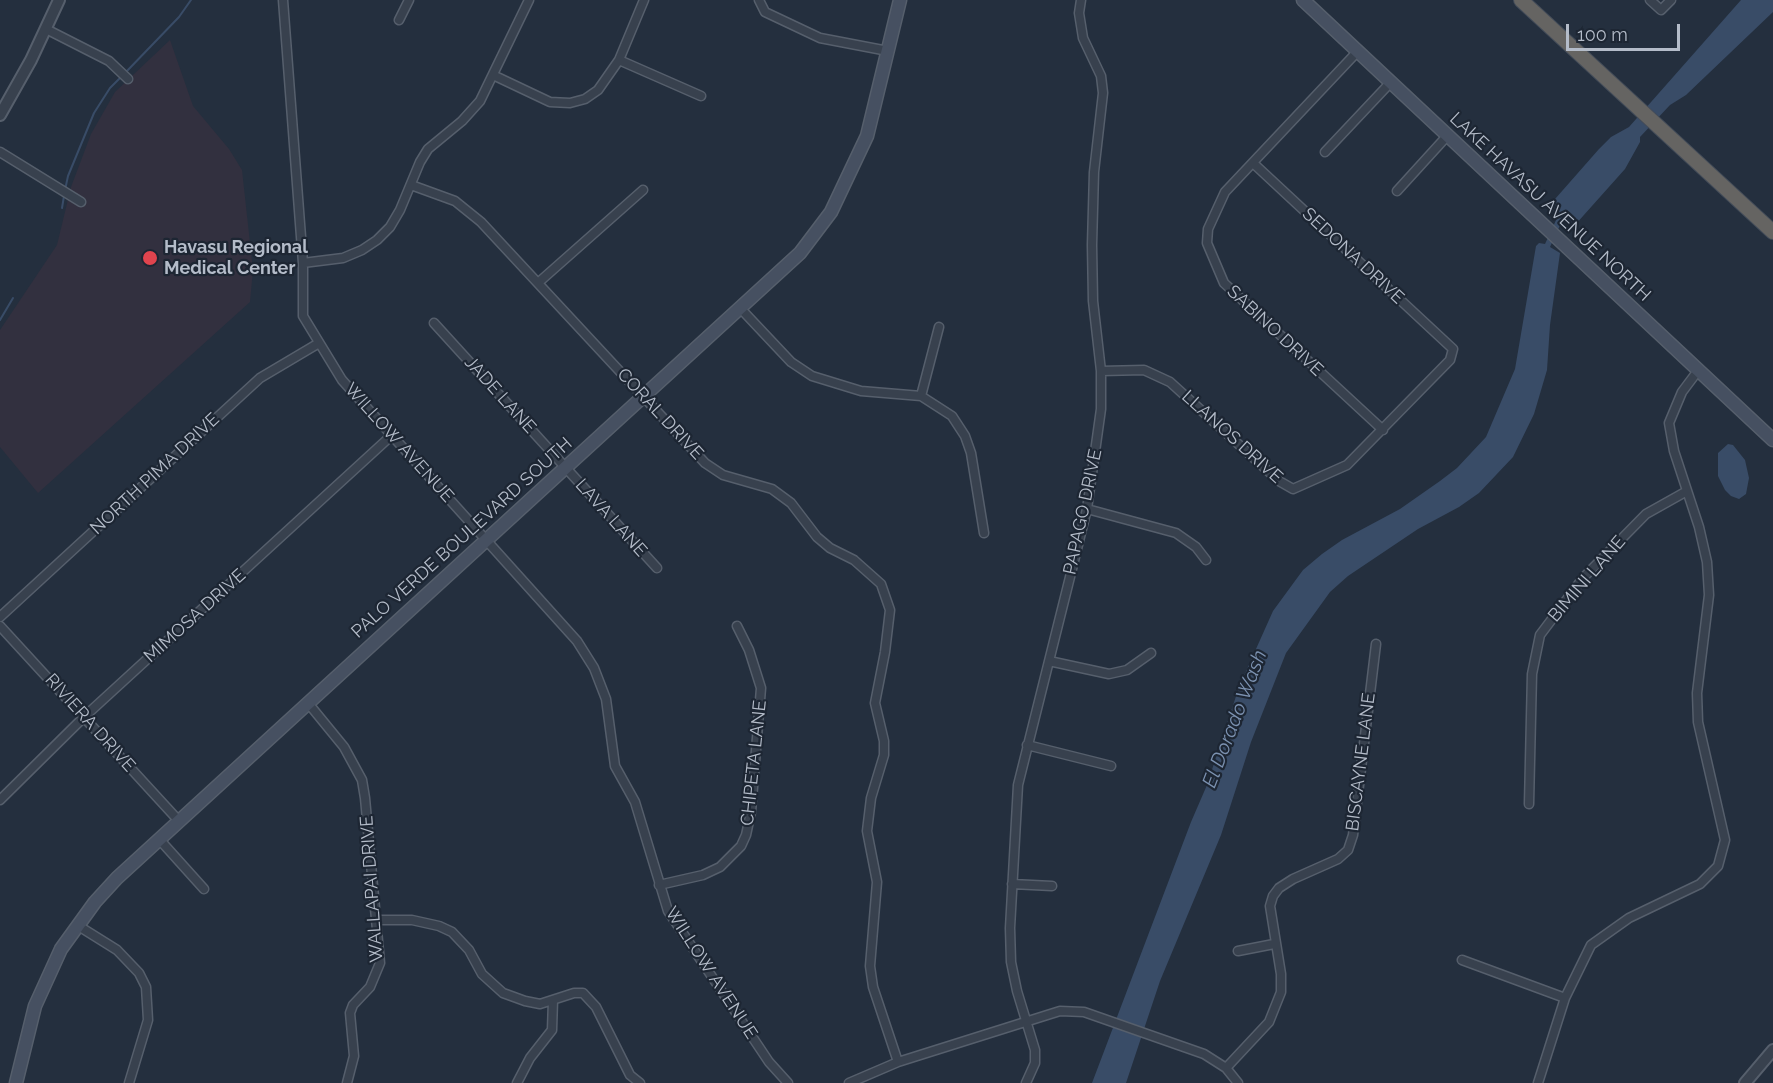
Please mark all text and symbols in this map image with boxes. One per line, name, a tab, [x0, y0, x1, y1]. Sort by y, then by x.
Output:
scale bar	[1569, 12, 1683, 50]
text: 100 m	[1577, 24, 1628, 45]
street label: LAKE HAVASU AVENUE NORTH	[1445, 108, 1655, 306]
street label: SEDONA DRIVE	[1298, 203, 1408, 309]
place label: Havasu Regional Medical Center	[164, 237, 308, 280]
marker: Havasu Regional Medical Center	[141, 249, 159, 267]
street label: SABINO DRIVE	[1222, 281, 1328, 381]
street label: JADE LANE	[460, 352, 540, 438]
street label: CORAL DRIVE	[612, 364, 708, 464]
street label: WILLOW AVENUE	[340, 379, 458, 507]
street label: LLANOS DRIVE	[1177, 386, 1287, 488]
street label: NORTH PIMA DRIVE	[86, 409, 224, 539]
street label: PALO VERDE BOULEVARD SOUTH	[347, 433, 577, 643]
street label: PAPAGO DRIVE	[1059, 447, 1107, 577]
street label: LAVA LANE	[571, 475, 651, 561]
street label: BIMINI LANE	[1544, 531, 1630, 627]
street label: MIMOSA DRIVE	[140, 565, 250, 667]
water label: El Dorado Wash	[1198, 647, 1272, 791]
street label: RIVIERA DRIVE	[40, 669, 140, 777]
street label: BISCAYNE LANE	[1342, 692, 1380, 832]
street label: CHIPETA LANE	[737, 699, 771, 827]
street label: WALLAPAI DRIVE	[356, 815, 388, 963]
street label: WILLOW AVENUE	[660, 903, 762, 1043]

